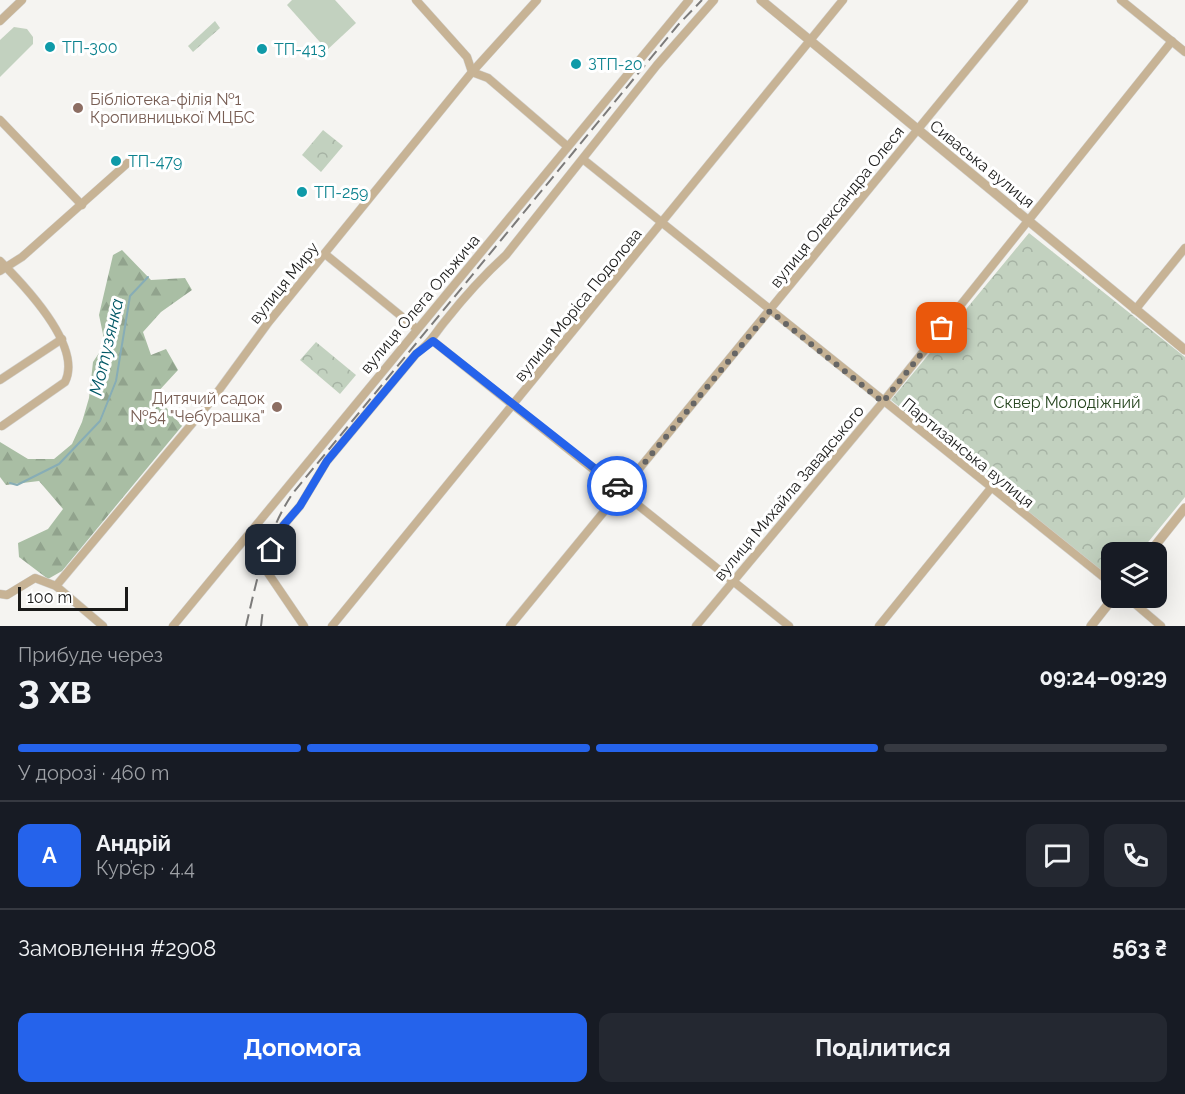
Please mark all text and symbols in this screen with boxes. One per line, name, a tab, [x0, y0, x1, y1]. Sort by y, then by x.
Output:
place label: ТП-300	[62, 38, 118, 57]
marker: ТП-300	[43, 40, 57, 54]
place label: ТП-413	[274, 40, 326, 59]
marker: ТП-413	[255, 42, 269, 56]
place label: ЗТП-20	[588, 55, 643, 74]
marker: ЗТП-20	[569, 57, 583, 71]
place label: Бібліотека-філія №1 Кропивницької МЦБС	[90, 90, 255, 127]
marker: Бібліотека-філія №1 Кропивницької МЦБС	[71, 101, 85, 115]
street label: Сиваська вулиця	[926, 116, 1038, 212]
street label: вулиця Олександра Олеся	[766, 122, 908, 292]
place label: ТП-479	[128, 152, 182, 171]
marker: ТП-479	[109, 154, 123, 168]
place label: ТП-259	[314, 183, 368, 202]
marker: ТП-259	[295, 185, 309, 199]
street label: вулиця Моріса Подолова	[510, 225, 646, 385]
street label: вулиця Олега Ольжича	[356, 231, 484, 377]
street label: вулиця Миру	[245, 238, 323, 328]
water label: Мотузянка	[85, 296, 127, 398]
pin	[916, 302, 967, 353]
icon: bag	[925, 311, 958, 344]
place label: Дитячий садок №54 "Чебурашка"	[130, 389, 265, 426]
park label: Сквер Молодіжний	[994, 393, 1140, 412]
street label: Партизанська вулиця	[898, 394, 1038, 512]
marker: Дитячий садок №54 "Чебурашка"	[270, 400, 284, 414]
street label: вулиця Михайла Завадського	[710, 401, 868, 585]
courier	[587, 456, 647, 516]
icon: car	[601, 470, 634, 503]
pin	[245, 524, 296, 575]
icon: home	[254, 533, 287, 566]
map controls	[1101, 542, 1167, 608]
button: layers	[1101, 542, 1167, 608]
scale bar	[18, 584, 128, 612]
text: 100 m	[27, 588, 72, 607]
text: Прибуде через	[18, 643, 163, 667]
text: 09:24–09:29	[1040, 664, 1167, 690]
text: 3 хв	[18, 666, 92, 712]
text: У дорозі · 460 m	[18, 761, 169, 785]
button: chat	[1026, 824, 1089, 887]
button: phone	[1104, 824, 1167, 887]
text: Андрій	[96, 830, 171, 856]
text: А	[42, 842, 57, 868]
text: Кур’єр · 4.4	[96, 856, 195, 880]
text: Замовлення #2908	[18, 935, 216, 961]
text: 563 ₴	[1112, 935, 1167, 961]
button: Допомога	[18, 1013, 587, 1082]
button: Поділитися	[599, 1013, 1167, 1082]

